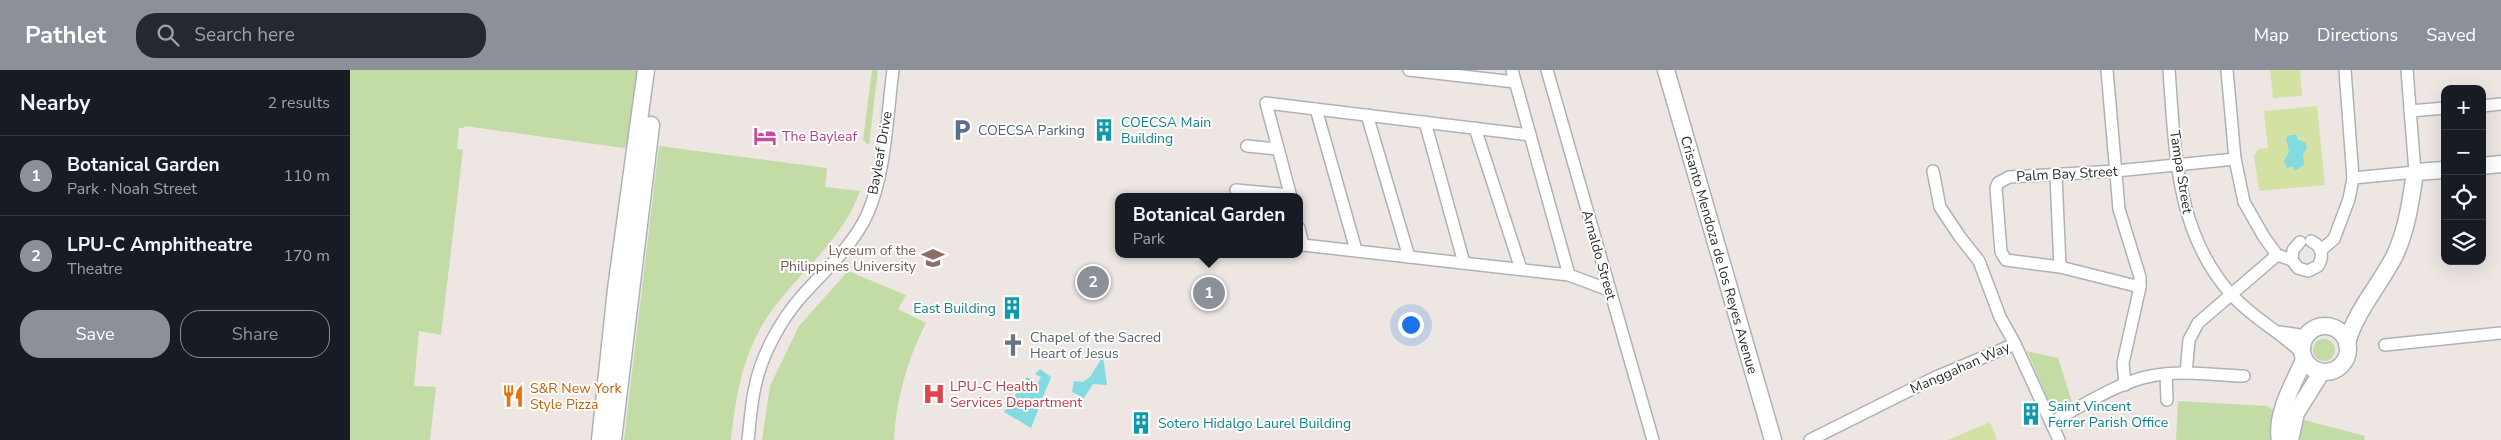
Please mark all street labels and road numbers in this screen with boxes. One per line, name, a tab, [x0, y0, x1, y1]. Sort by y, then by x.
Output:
street label: Bayleaf Drive	[863, 110, 897, 196]
street label: Tampa Street	[2165, 129, 2197, 215]
street label: Crisanto Mendoza de los Reyes Avenue	[1676, 134, 1762, 376]
street label: Palm Bay Street	[2016, 162, 2118, 186]
street label: Arnaldo Street	[1577, 208, 1621, 302]
street label: Manggahan Way	[1907, 337, 2014, 398]

